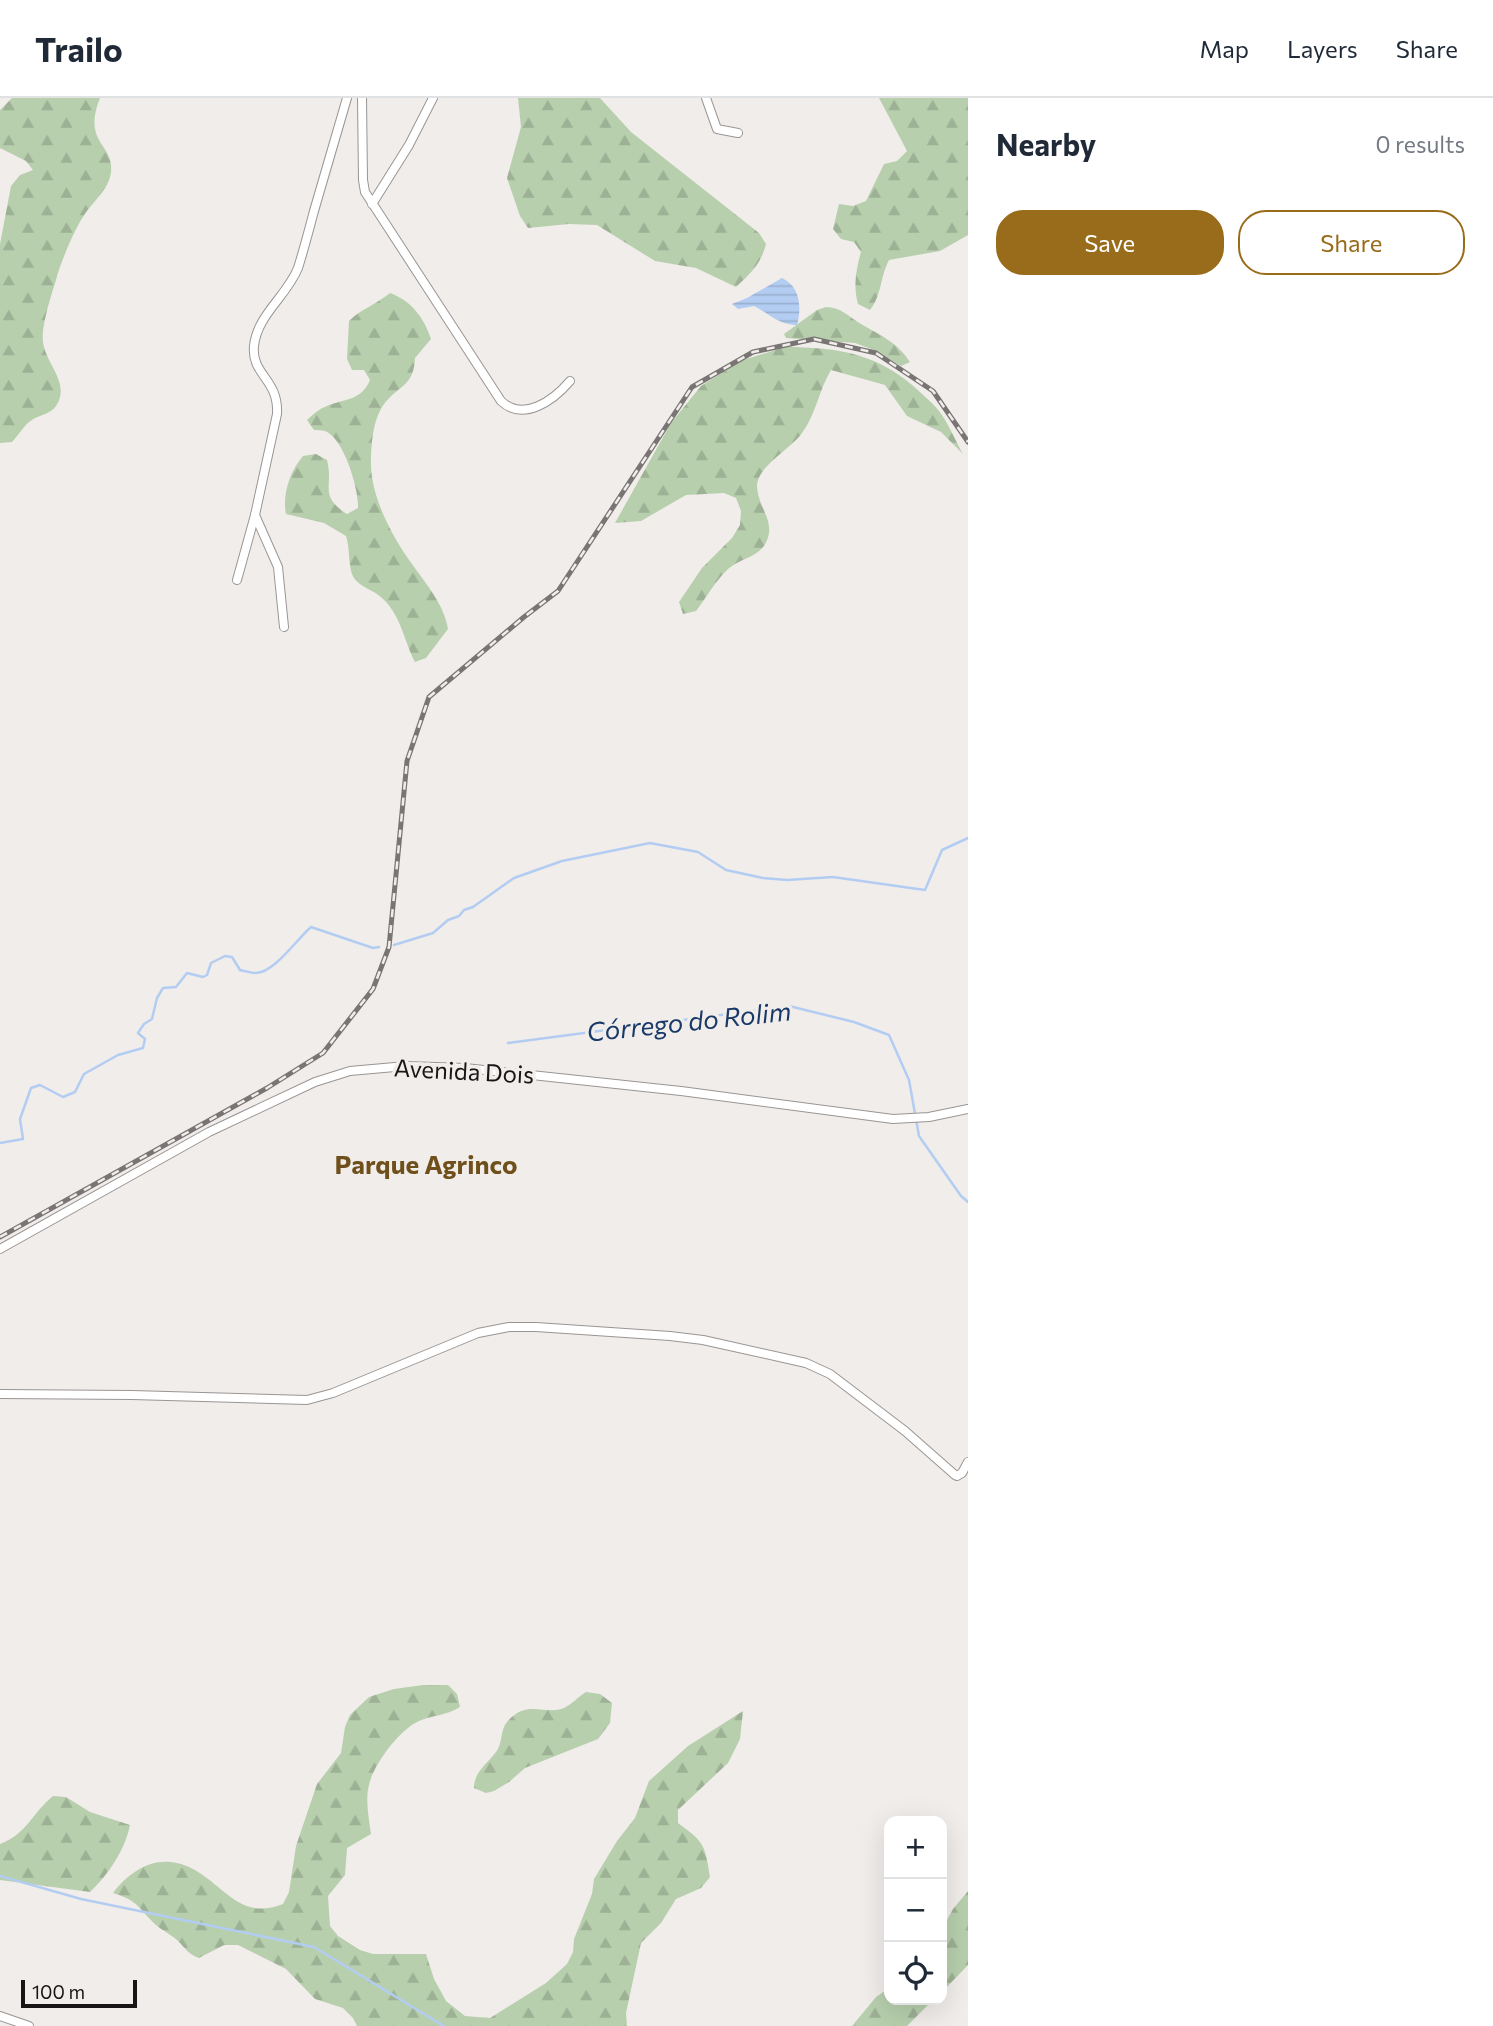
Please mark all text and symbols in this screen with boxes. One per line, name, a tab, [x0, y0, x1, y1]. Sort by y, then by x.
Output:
text: Trailo	[35, 28, 123, 69]
text: Map	[1200, 34, 1249, 63]
text: Layers	[1287, 34, 1358, 63]
text: Share	[1396, 34, 1458, 63]
text: Nearby	[996, 125, 1096, 162]
text: 0 results	[1376, 130, 1465, 158]
button: Save	[996, 210, 1224, 275]
button: Share	[1238, 210, 1465, 275]
water label: Córrego do Rolim	[585, 994, 793, 1047]
street label: Avenida Dois	[393, 1052, 535, 1089]
district label: Parque Agrinco	[334, 1148, 518, 1179]
map controls	[884, 1816, 947, 2005]
button: +	[884, 1816, 947, 1879]
button: −	[884, 1879, 947, 1942]
button: locate	[884, 1942, 947, 2005]
scale bar	[21, 1977, 136, 2009]
text: 100 m	[32, 1980, 85, 2003]

